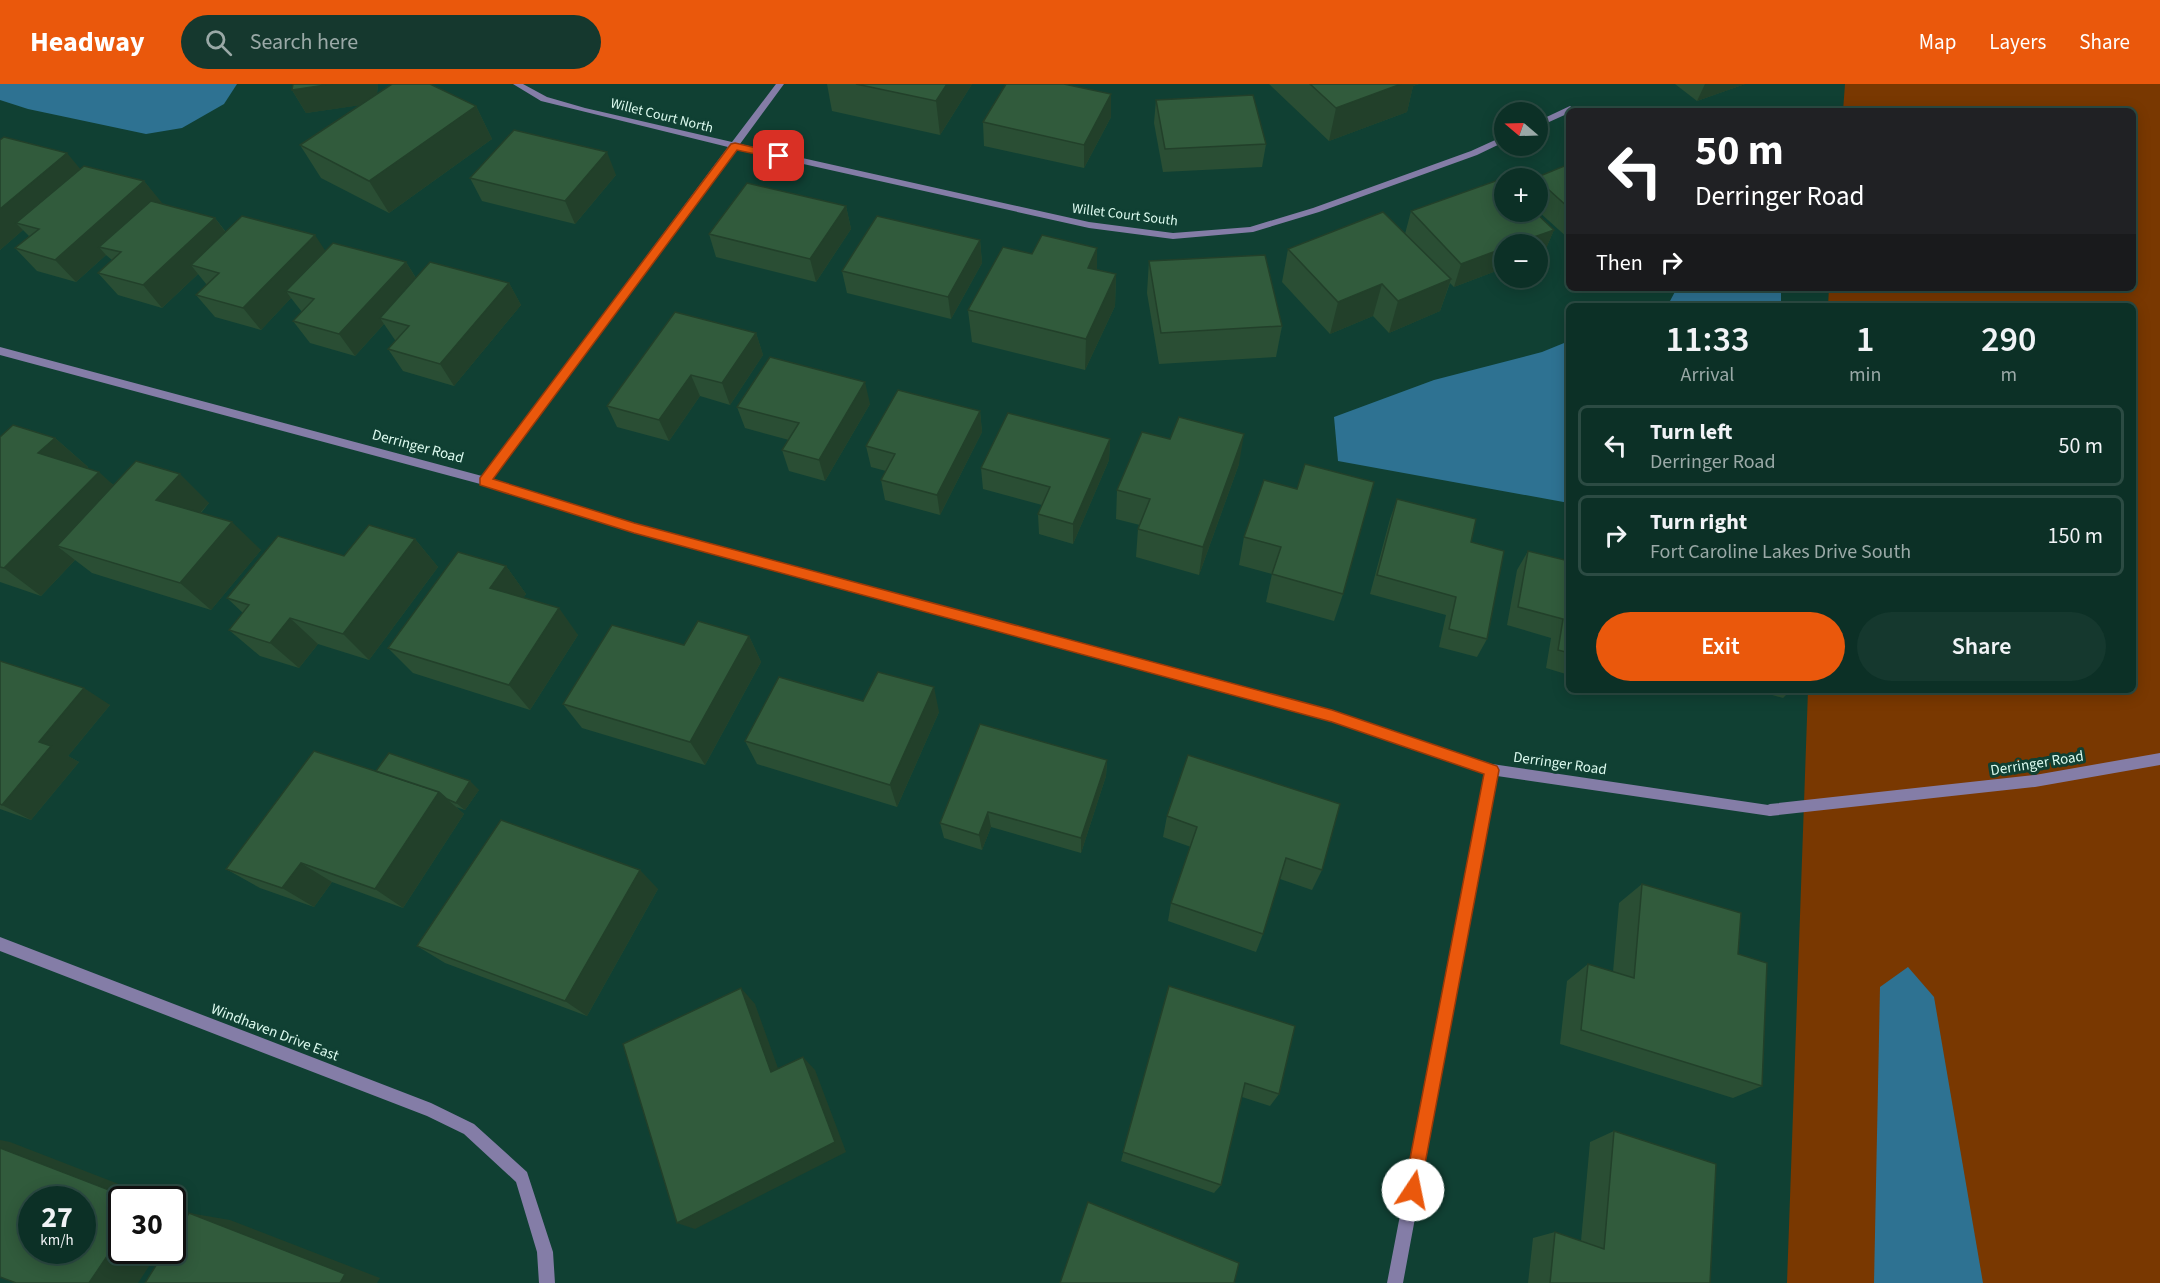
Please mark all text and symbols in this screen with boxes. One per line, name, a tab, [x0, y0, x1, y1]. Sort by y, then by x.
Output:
search box	[181, 15, 601, 69]
text: Headway	[30, 22, 145, 62]
icon: search	[202, 26, 235, 59]
text: Search here	[250, 26, 358, 58]
text: Map	[1919, 27, 1956, 57]
text: Layers	[1989, 27, 2046, 57]
text: Share	[2079, 27, 2130, 57]
street label: Willet Court North	[608, 94, 715, 138]
north arrow	[1494, 102, 1548, 156]
map controls	[1494, 102, 1548, 288]
text: 50 m	[1695, 121, 1784, 181]
pin	[753, 130, 804, 181]
icon: left	[1596, 132, 1674, 210]
icon: arrive	[762, 139, 795, 172]
button: +	[1494, 168, 1548, 222]
text: Derringer Road	[1695, 177, 1865, 216]
street label: Willet Court South	[1071, 199, 1179, 231]
button: −	[1494, 234, 1548, 288]
icon: right	[1655, 246, 1688, 279]
text: Then	[1596, 247, 1643, 279]
text: 11:33	[1666, 314, 1749, 365]
text: 1	[1856, 314, 1874, 365]
text: 290	[1981, 314, 2036, 365]
text: Arrival	[1681, 361, 1734, 389]
text: min	[1849, 361, 1881, 389]
text: m	[2000, 361, 2017, 389]
text: Turn left	[1650, 416, 1732, 448]
street label: Derringer Road	[370, 424, 466, 469]
icon: left	[1599, 429, 1632, 462]
text: 50 m	[2058, 430, 2103, 462]
text: Derringer Road	[1650, 448, 1776, 476]
text: Turn right	[1650, 506, 1747, 538]
icon: right	[1599, 519, 1632, 552]
text: 150 m	[2048, 520, 2103, 552]
text: Fort Caroline Lakes Drive South	[1650, 538, 1911, 566]
button: Exit	[1596, 612, 1845, 681]
button: Share	[1857, 612, 2106, 681]
street label: Derringer Road	[1989, 746, 2085, 781]
street label: Derringer Road	[1512, 747, 1608, 780]
street label: Windhaven Drive East	[208, 998, 342, 1067]
position arrow	[1381, 1158, 1445, 1222]
speed limit sign: 30	[108, 1186, 186, 1264]
text: 27	[41, 1196, 73, 1239]
text: km/h	[40, 1230, 74, 1251]

